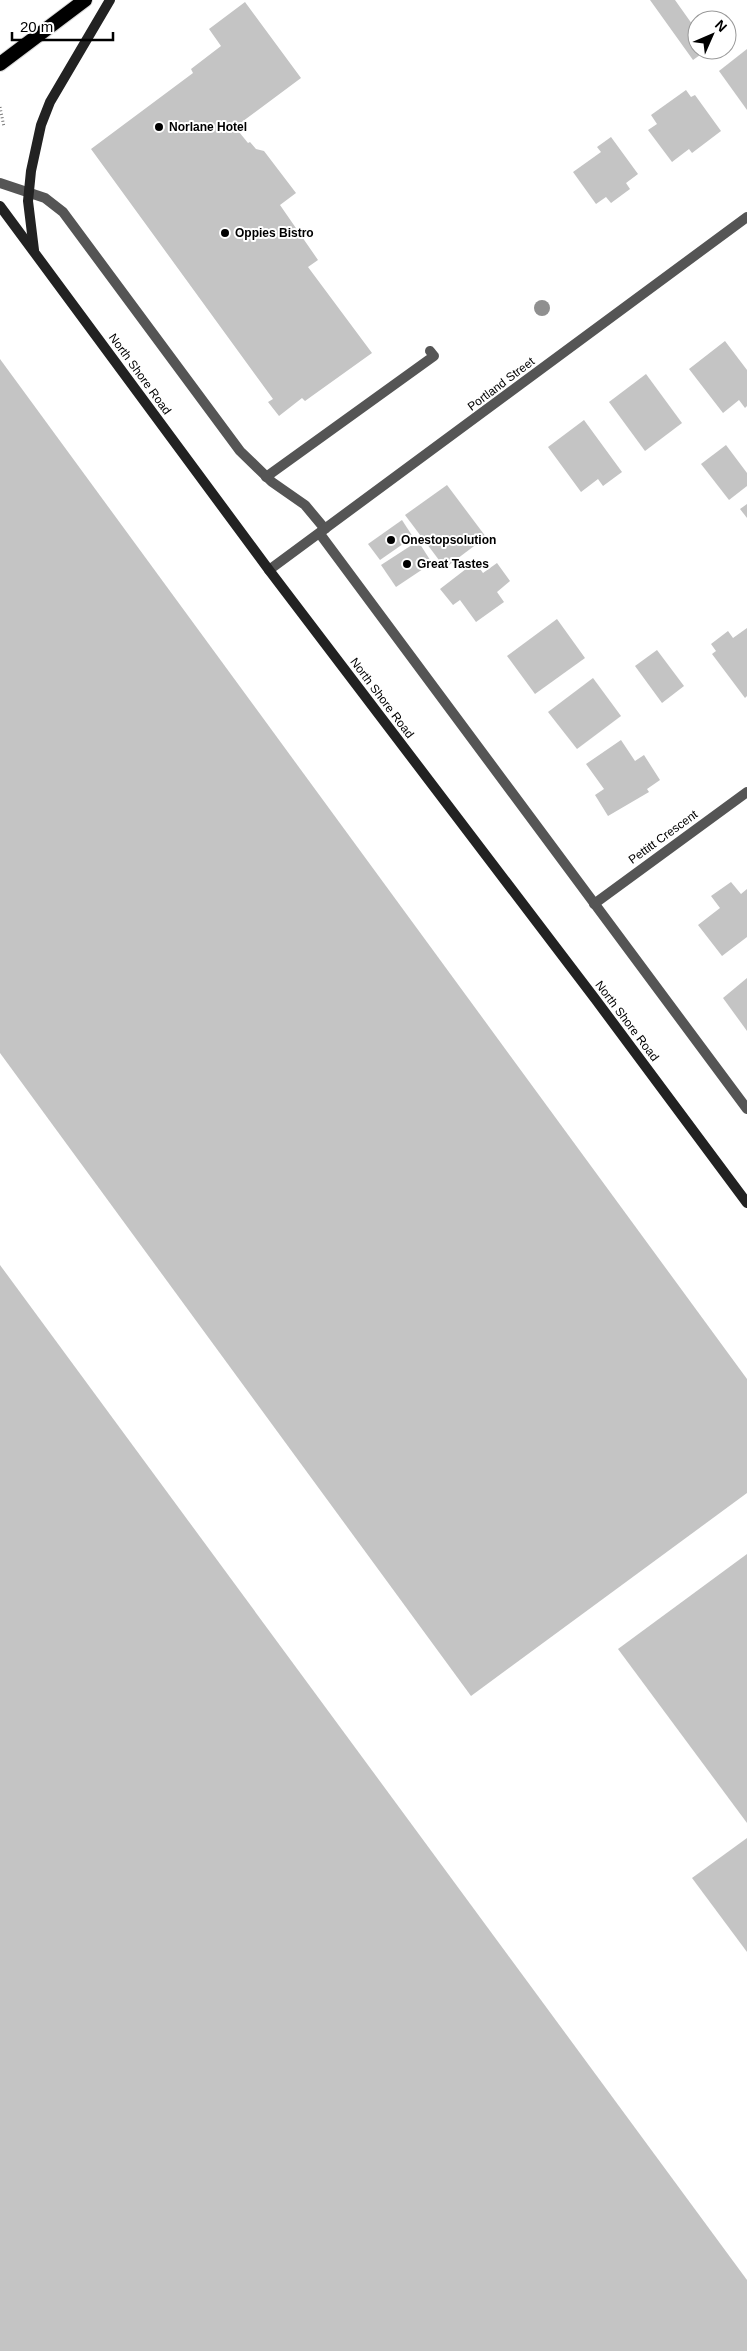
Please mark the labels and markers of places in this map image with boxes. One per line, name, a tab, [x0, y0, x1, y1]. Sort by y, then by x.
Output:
place label: Norlane Hotel	[169, 120, 247, 134]
marker: Norlane Hotel	[153, 121, 165, 133]
place label: Oppies Bistro	[235, 226, 314, 240]
marker: Oppies Bistro	[219, 227, 231, 239]
place label: Onestopsolution	[401, 533, 496, 547]
marker: Onestopsolution	[385, 534, 397, 546]
place label: Great Tastes	[417, 557, 489, 571]
marker: Great Tastes	[401, 558, 413, 570]

